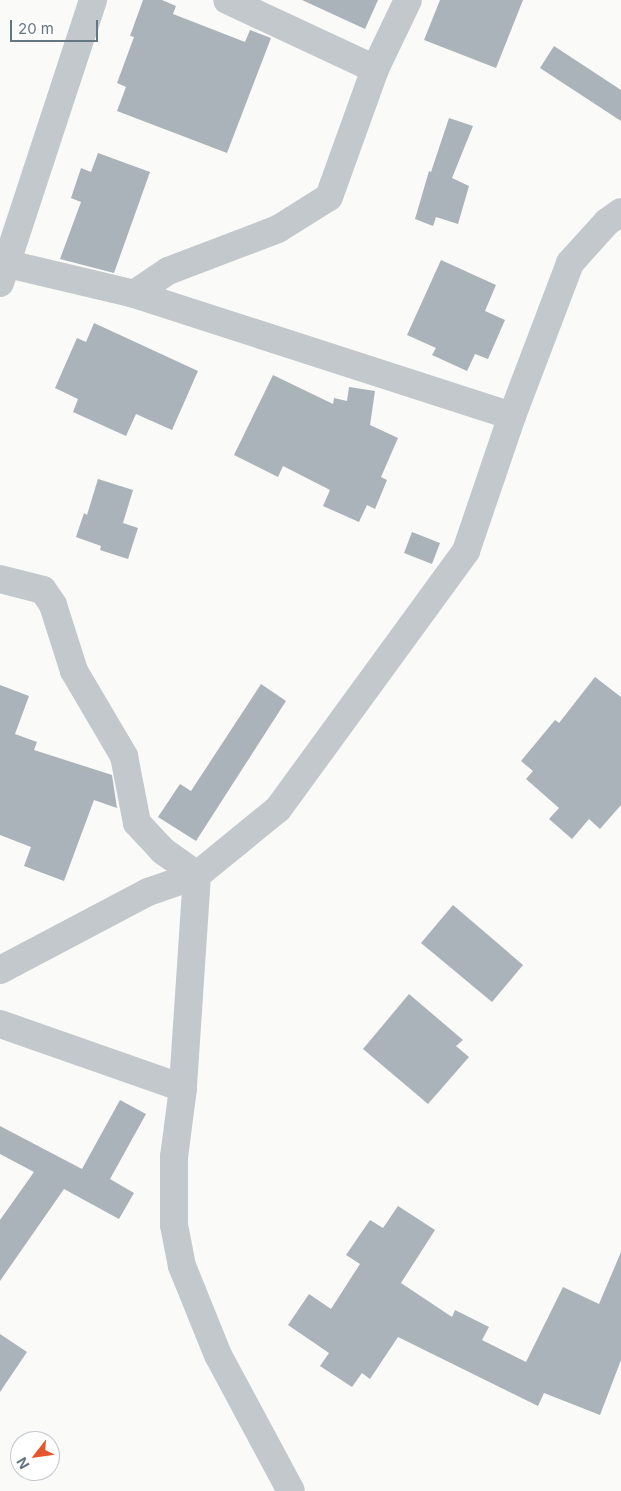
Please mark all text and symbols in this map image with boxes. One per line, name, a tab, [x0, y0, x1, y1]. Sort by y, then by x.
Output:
scale bar	[12, 10, 100, 42]
text: 20 m	[18, 19, 54, 38]
north arrow	[10, 1431, 60, 1481]
text: N	[12, 1454, 32, 1472]

